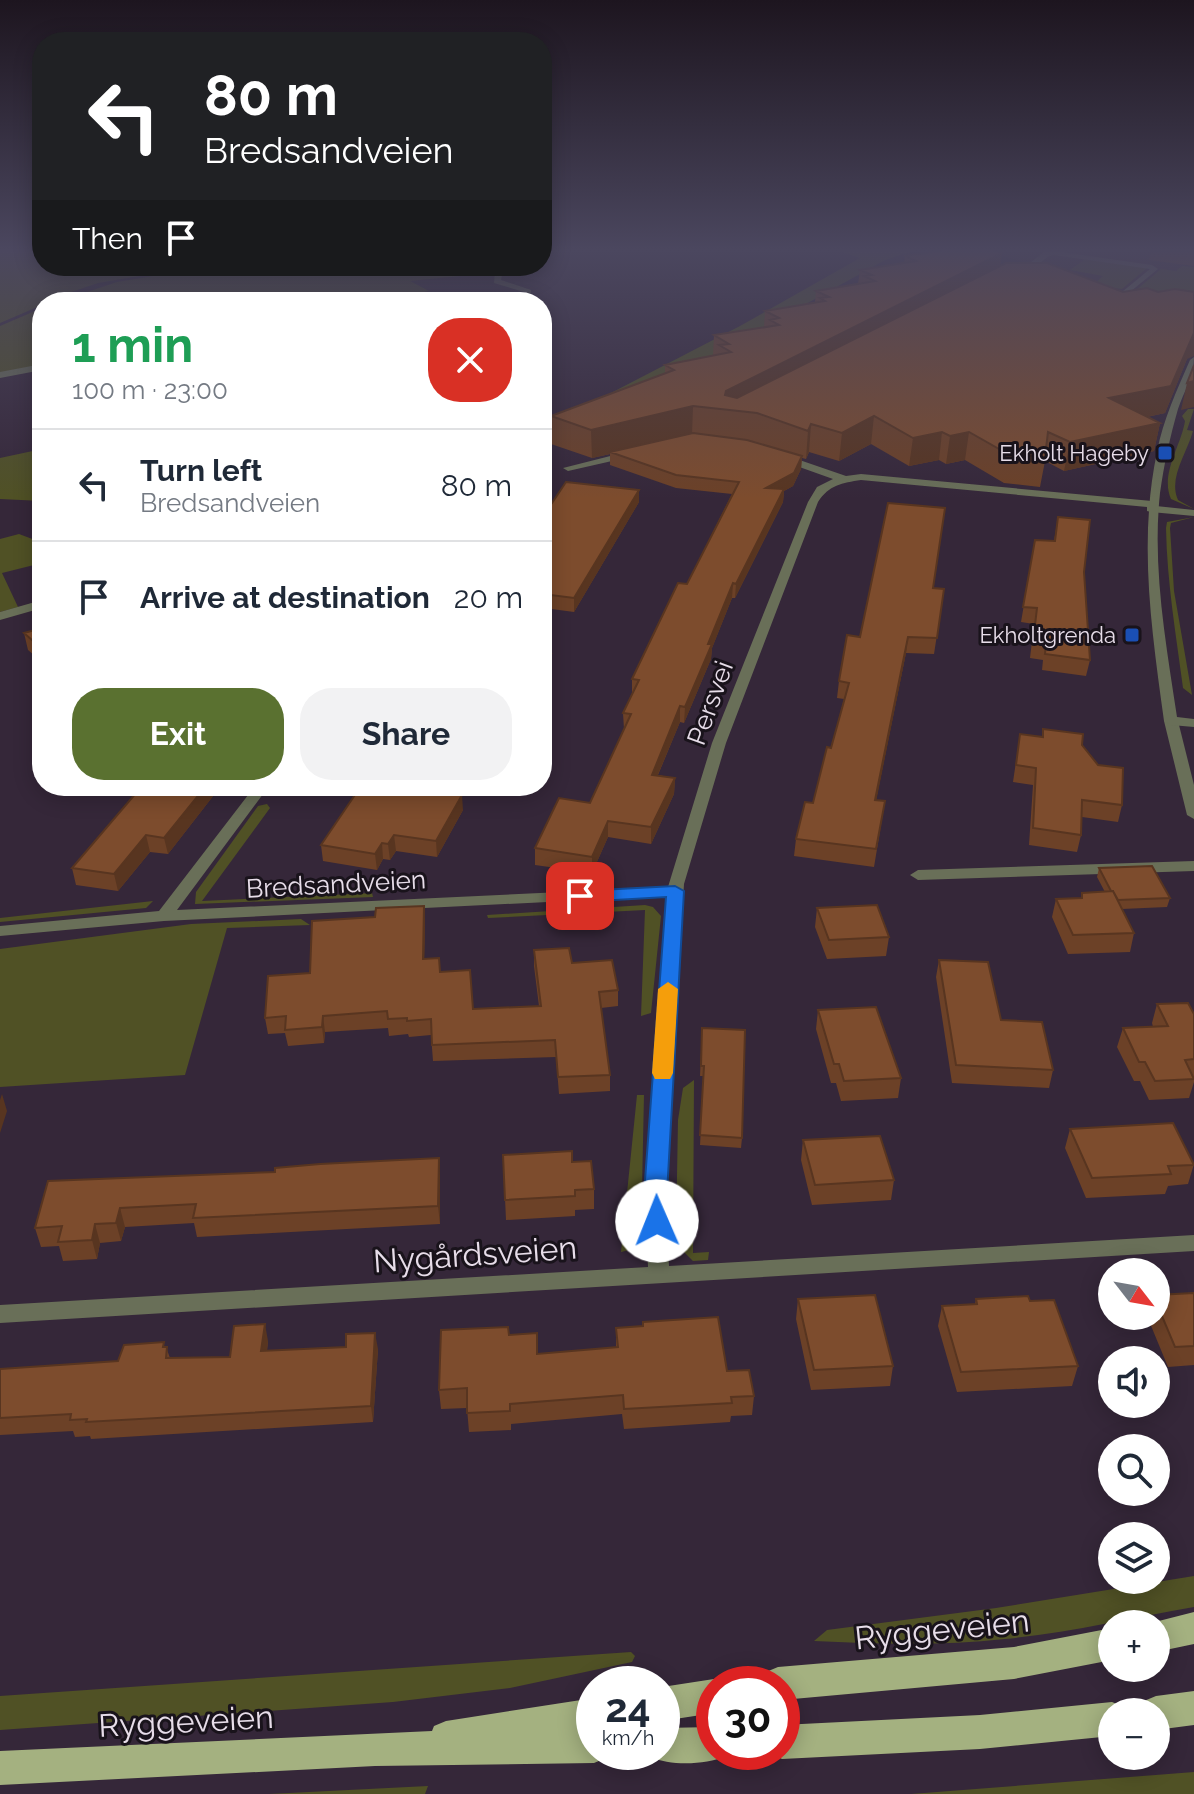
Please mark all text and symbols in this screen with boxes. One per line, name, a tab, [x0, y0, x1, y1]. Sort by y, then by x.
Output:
text: 80 m	[204, 62, 338, 128]
icon: left	[72, 64, 176, 168]
text: Bredsandveien	[204, 129, 454, 171]
icon: arrive	[159, 216, 203, 260]
text: Then	[72, 221, 143, 256]
text: 1 min	[72, 317, 193, 373]
button: close	[428, 318, 512, 402]
text: 100 m · 23:00	[72, 375, 228, 405]
place label: Ekholt Hageby	[999, 440, 1149, 466]
marker: Ekholt Hageby	[1156, 444, 1174, 462]
text: Turn left	[140, 453, 262, 488]
icon: left	[72, 463, 116, 507]
text: 80 m	[441, 468, 512, 503]
text: Bredsandveien	[140, 488, 320, 518]
icon: arrive	[72, 575, 116, 619]
text: Arrive at destination	[140, 580, 430, 615]
text: 20 m	[454, 580, 523, 615]
place label: Ekholtgrenda	[979, 622, 1116, 648]
marker: Ekholtgrenda	[1123, 626, 1141, 644]
street label: Persvei	[681, 657, 739, 749]
button: Exit	[72, 688, 284, 780]
button: Share	[300, 688, 512, 780]
pin	[546, 862, 614, 930]
street label: Bredsandveien	[245, 864, 427, 904]
icon: arrive	[558, 874, 602, 918]
position arrow	[615, 1179, 699, 1263]
street label: Nygårdsveien	[372, 1228, 578, 1280]
north arrow	[1098, 1258, 1170, 1330]
map controls	[1098, 1258, 1170, 1770]
button: sound	[1098, 1346, 1170, 1418]
button: search	[1098, 1434, 1170, 1506]
button: layers	[1098, 1522, 1170, 1594]
street label: Ryggeveien	[853, 1601, 1031, 1657]
button: +	[1098, 1610, 1170, 1682]
speed limit sign: 30	[696, 1666, 800, 1770]
text: 24	[605, 1684, 651, 1731]
street label: Ryggeveien	[98, 1698, 274, 1744]
button: −	[1098, 1698, 1170, 1770]
text: km/h	[602, 1726, 654, 1750]

